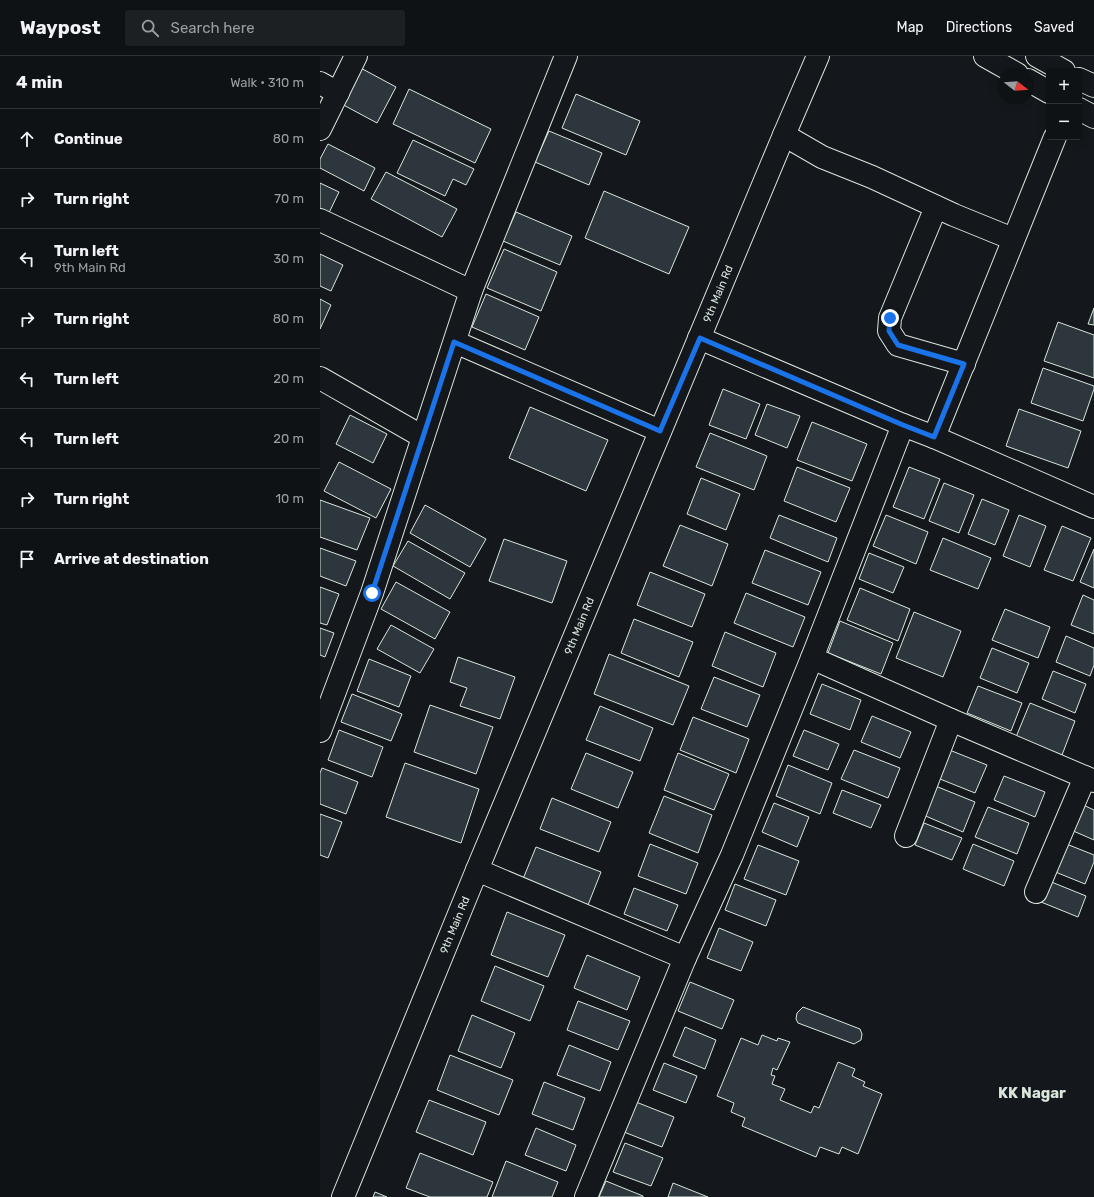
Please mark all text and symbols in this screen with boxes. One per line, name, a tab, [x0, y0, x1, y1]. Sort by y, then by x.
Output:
search box	[125, 10, 405, 46]
text: Waypost	[20, 16, 101, 39]
icon: search	[139, 17, 161, 39]
text: Search here	[171, 19, 255, 37]
text: Map	[897, 19, 924, 36]
text: Directions	[946, 19, 1012, 36]
text: Saved	[1034, 19, 1074, 36]
north arrow	[998, 68, 1034, 104]
map controls	[1046, 68, 1082, 140]
button: +	[1046, 68, 1082, 104]
text: 4 min	[16, 72, 63, 92]
text: Walk · 310 m	[230, 75, 304, 90]
button: −	[1046, 104, 1082, 140]
icon: ahead	[16, 128, 38, 150]
text: Continue	[54, 130, 123, 148]
text: 80 m	[273, 131, 304, 146]
icon: right	[16, 188, 38, 210]
text: Turn right	[54, 190, 129, 208]
text: 70 m	[274, 191, 304, 206]
text: Turn left	[54, 242, 119, 260]
icon: left	[16, 248, 38, 270]
text: 30 m	[273, 251, 304, 266]
text: 9th Main Rd	[54, 260, 126, 275]
street label: 9th Main Rd	[700, 263, 735, 324]
icon: right	[16, 308, 38, 330]
route end	[881, 309, 899, 327]
text: Turn right	[54, 310, 129, 328]
text: 80 m	[273, 311, 304, 326]
icon: left	[16, 368, 38, 390]
text: Turn left	[54, 370, 119, 388]
text: 20 m	[273, 371, 304, 386]
icon: left	[16, 428, 38, 450]
text: Turn left	[54, 430, 119, 448]
text: 20 m	[273, 431, 304, 446]
icon: right	[16, 488, 38, 510]
text: Turn right	[54, 490, 129, 508]
text: 10 m	[275, 491, 304, 506]
icon: arrive	[16, 548, 38, 570]
text: Arrive at destination	[54, 550, 209, 568]
route start	[363, 584, 381, 602]
street label: 9th Main Rd	[561, 595, 597, 656]
street label: 9th Main Rd	[437, 894, 472, 956]
district label: KK Nagar	[998, 1084, 1066, 1102]

